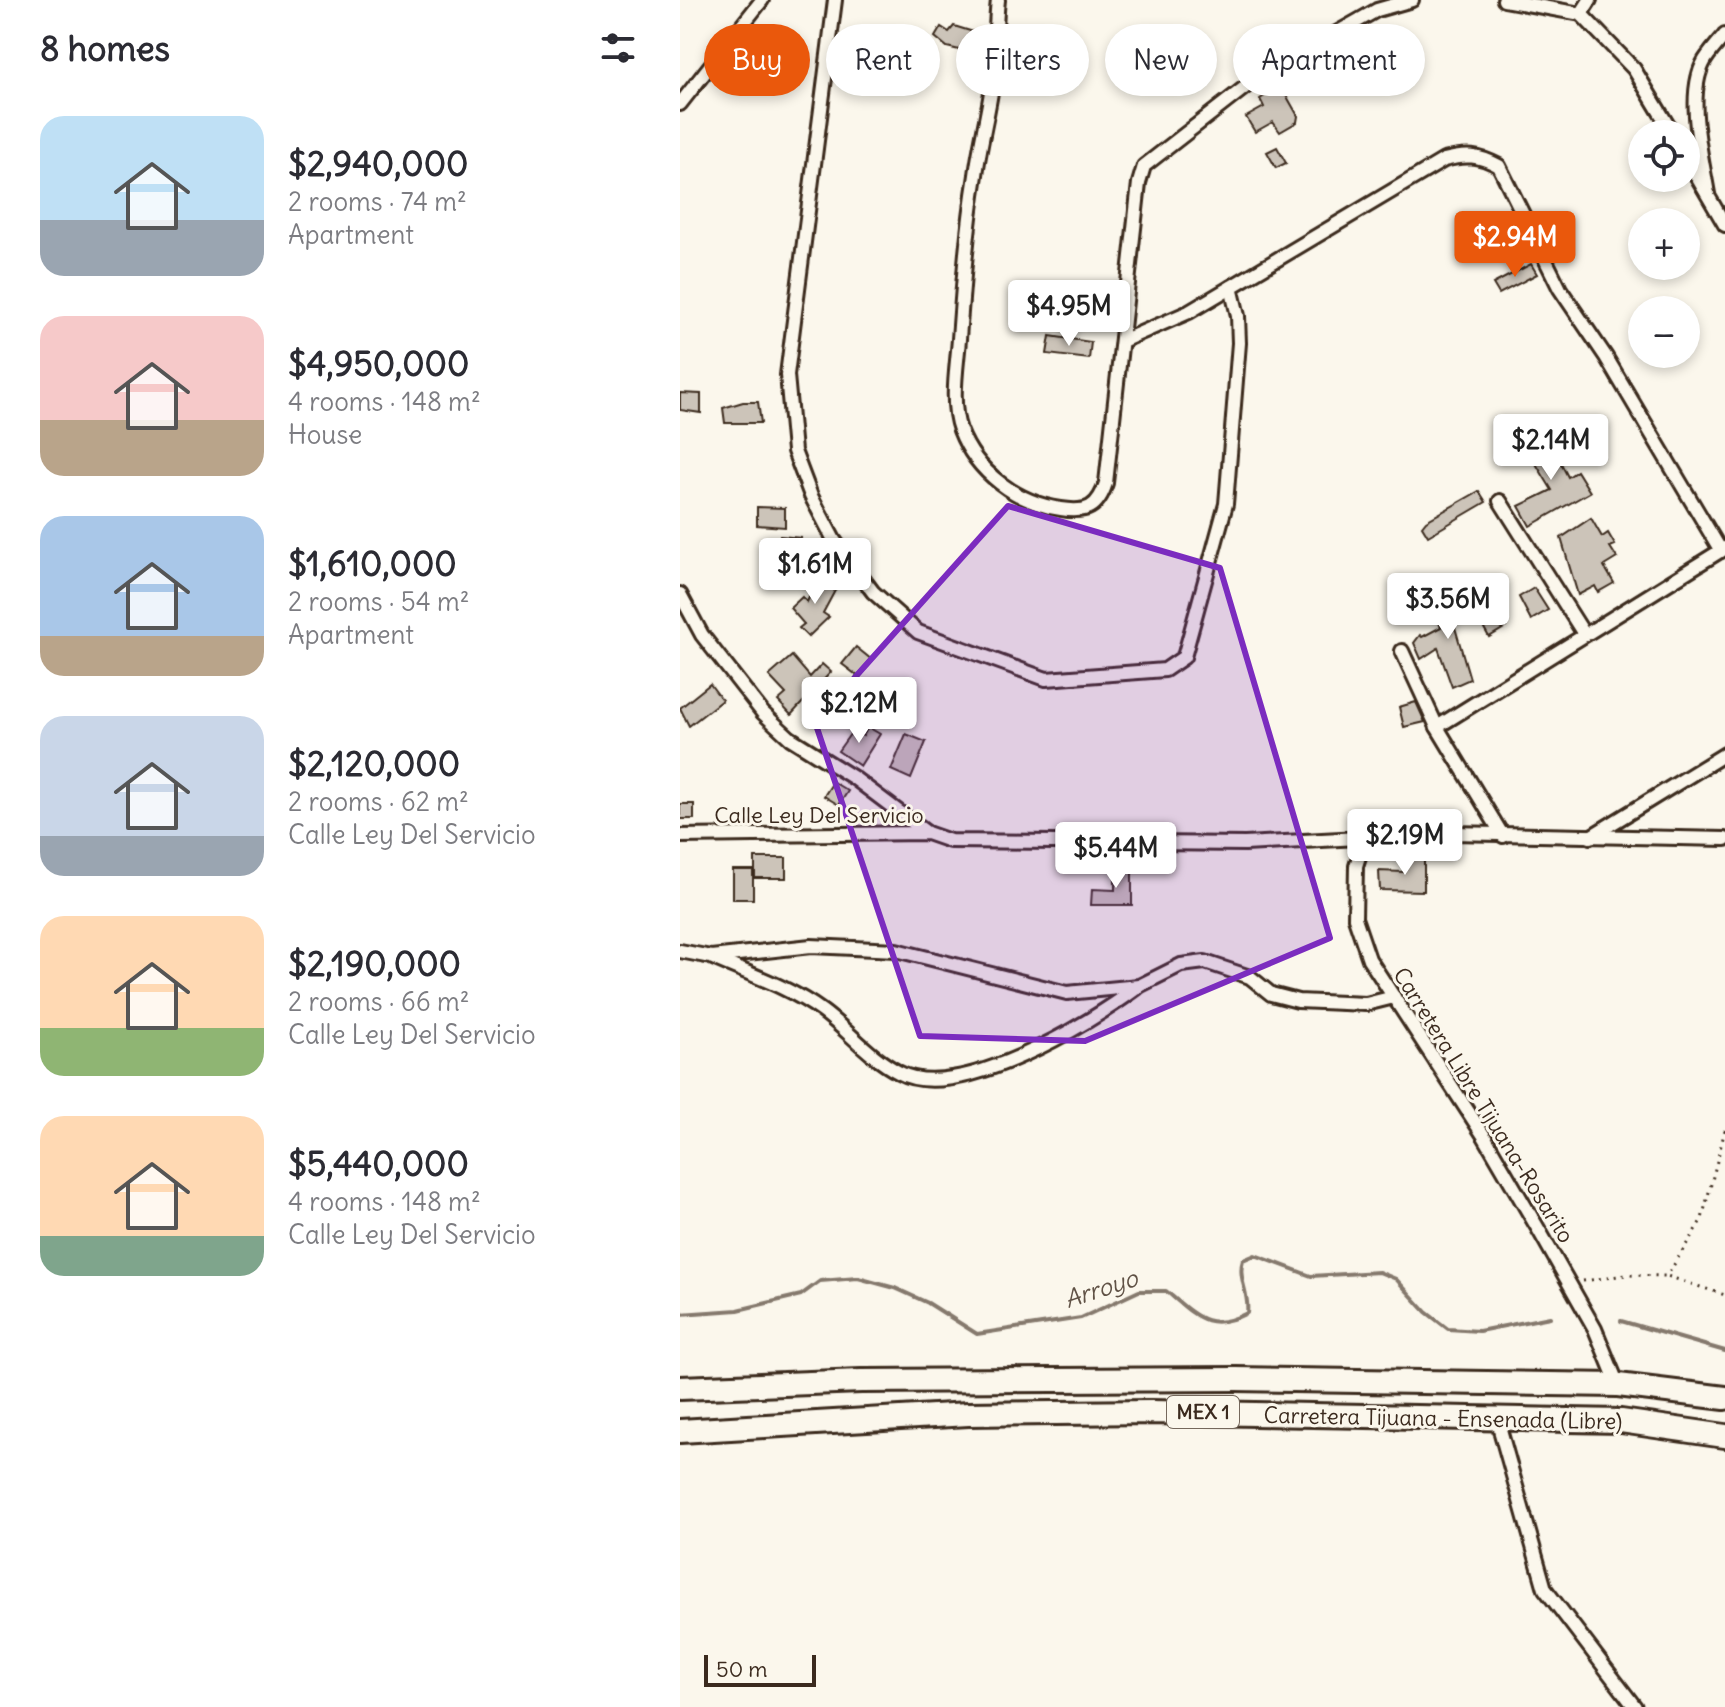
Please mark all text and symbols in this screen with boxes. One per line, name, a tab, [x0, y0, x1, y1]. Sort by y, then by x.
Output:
chip: Buy	[704, 24, 810, 96]
chip: Rent	[826, 24, 940, 96]
chip: Filters	[956, 24, 1089, 96]
chip: New	[1105, 24, 1217, 96]
chip: Apartment	[1233, 24, 1425, 96]
icon: filters	[596, 26, 640, 70]
text: 8 homes	[40, 27, 170, 70]
map controls	[1628, 120, 1700, 368]
button: locate	[1628, 120, 1700, 192]
text: $2,940,000	[288, 142, 468, 185]
icon: home	[104, 148, 200, 244]
text: 2 rooms · 74 m²	[288, 185, 467, 218]
button: +	[1628, 208, 1700, 280]
pin: $2.94M	[1450, 211, 1580, 279]
text: Apartment	[288, 218, 414, 251]
text: $2.94M	[1472, 220, 1558, 253]
pin: $4.95M	[1004, 280, 1134, 348]
text: $4.95M	[1026, 289, 1112, 322]
button: −	[1628, 296, 1700, 368]
text: $4,950,000	[288, 342, 469, 385]
icon: home	[104, 348, 200, 444]
text: 4 rooms · 148 m²	[288, 385, 481, 418]
pin: $2.14M	[1486, 414, 1616, 482]
text: House	[288, 418, 362, 451]
text: $2.14M	[1511, 423, 1591, 456]
pin: $1.61M	[750, 538, 880, 606]
text: $1,610,000	[288, 542, 457, 585]
text: $1.61M	[777, 547, 853, 580]
icon: home	[104, 548, 200, 644]
pin: $3.56M	[1383, 573, 1513, 641]
text: $3.56M	[1405, 582, 1491, 615]
text: 2 rooms · 54 m²	[288, 585, 470, 618]
text: Apartment	[288, 618, 414, 651]
pin: $2.12M	[794, 677, 924, 745]
text: $2.12M	[820, 686, 898, 719]
text: $2,120,000	[288, 742, 460, 785]
icon: home	[104, 748, 200, 844]
text: 2 rooms · 62 m²	[288, 785, 469, 818]
street label: Calle Ley Del Servicio	[714, 801, 924, 829]
pin: $2.19M	[1340, 809, 1470, 877]
text: Calle Ley Del Servicio	[288, 818, 536, 851]
text: $2.19M	[1365, 818, 1445, 851]
pin: $5.44M	[1051, 822, 1181, 890]
text: $5.44M	[1073, 831, 1159, 864]
text: $2,190,000	[288, 942, 461, 985]
icon: home	[104, 948, 200, 1044]
street label: Carretera Libre Tijuana-Rosarito	[1387, 962, 1581, 1248]
text: 2 rooms · 66 m²	[288, 985, 470, 1018]
text: Calle Ley Del Servicio	[288, 1018, 536, 1051]
text: $5,440,000	[288, 1142, 469, 1185]
icon: home	[104, 1148, 200, 1244]
text: 4 rooms · 148 m²	[288, 1185, 481, 1218]
text: Calle Ley Del Servicio	[288, 1218, 536, 1251]
water label: Arroyo	[1060, 1262, 1143, 1314]
road number: MEX 1	[1167, 1396, 1239, 1428]
street label: Carretera Tijuana - Ensenada (Libre)	[1263, 1401, 1623, 1435]
scale bar	[704, 1651, 816, 1687]
text: 50 m	[716, 1655, 768, 1683]

